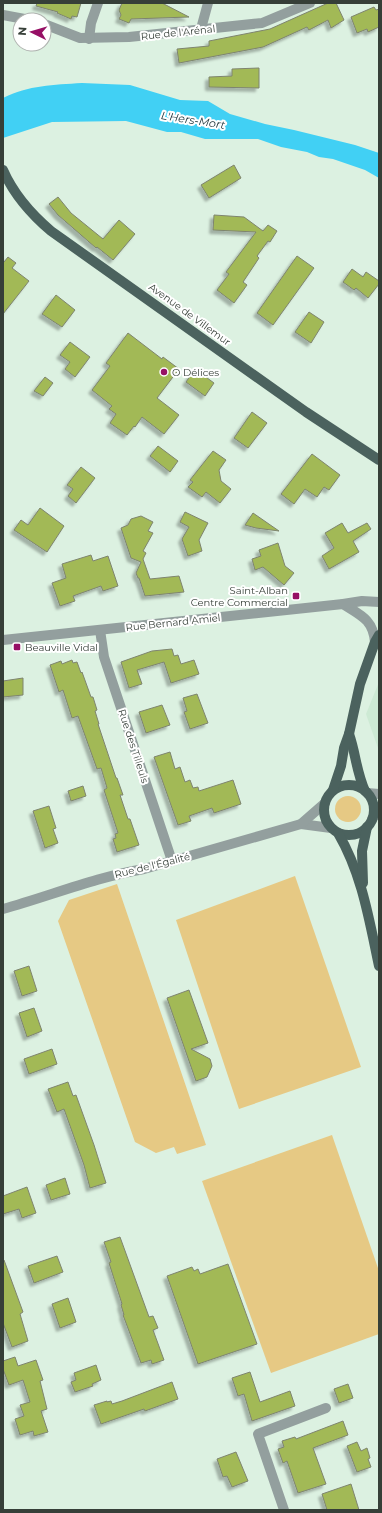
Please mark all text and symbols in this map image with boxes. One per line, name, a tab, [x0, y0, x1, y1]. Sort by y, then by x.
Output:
north arrow	[12, 12, 52, 52]
street label: Rue de l'Arénal	[140, 22, 216, 43]
text: N	[15, 26, 29, 36]
water label: L'Hers-Mort	[160, 108, 227, 132]
street label: Avenue de Villemur	[146, 280, 233, 348]
place label: O Délices	[172, 366, 219, 379]
marker: O Délices	[159, 367, 169, 377]
place label: Saint-Alban Centre Commercial	[191, 584, 288, 609]
marker: Saint-Alban Centre Commercial	[291, 591, 301, 601]
street label: Rue Bernard Amiel	[125, 611, 221, 634]
place label: Beauville Vidal	[25, 641, 98, 654]
marker: Beauville Vidal	[12, 642, 22, 652]
street label: Rue des Tilleuls	[115, 707, 152, 785]
street label: Rue de l'Égalité	[113, 850, 191, 881]

